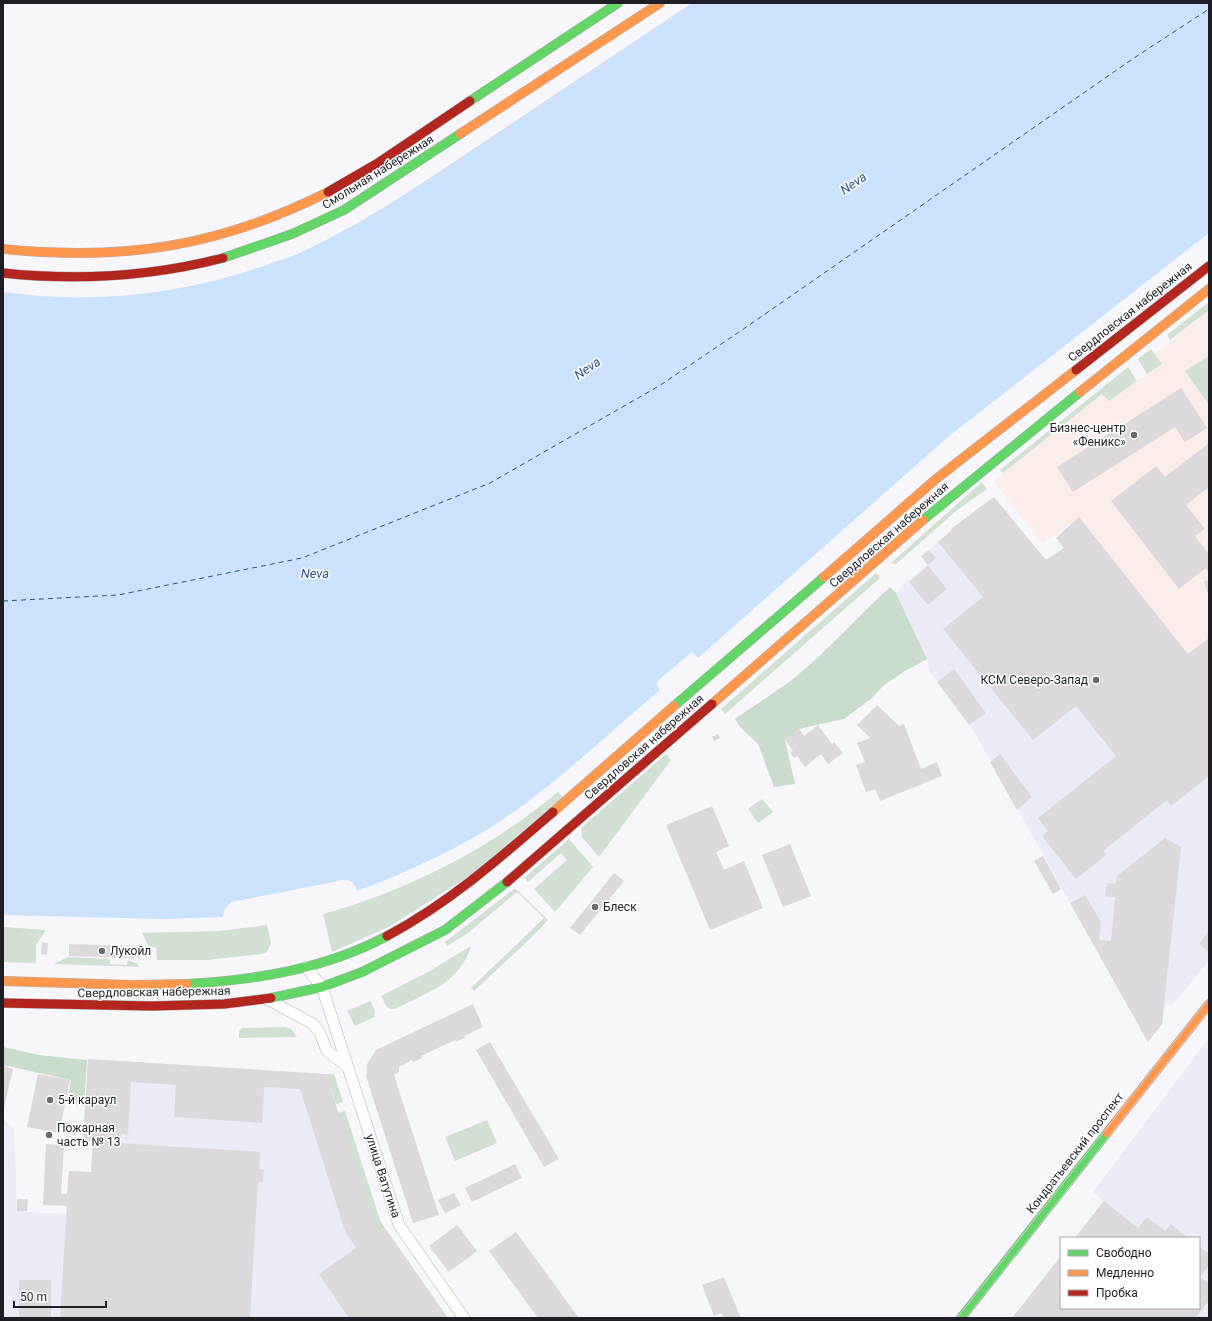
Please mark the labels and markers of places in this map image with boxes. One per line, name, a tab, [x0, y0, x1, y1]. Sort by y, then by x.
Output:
place label: Бизнес-центр «Феникс»	[1050, 421, 1126, 449]
marker: Бизнес-центр «Феникс»	[1129, 430, 1139, 440]
place label: КСМ Северо-Запад	[981, 673, 1088, 687]
marker: КСМ Северо-Запад	[1091, 675, 1101, 685]
place label: Блеск	[603, 900, 637, 914]
marker: Блеск	[590, 902, 600, 912]
place label: Лукойл	[110, 944, 151, 958]
marker: Лукойл	[97, 946, 107, 956]
place label: 5-й караул	[58, 1093, 117, 1107]
marker: 5-й караул	[45, 1095, 55, 1105]
place label: Пожарная часть № 13	[57, 1121, 120, 1149]
marker: Пожарная часть № 13	[44, 1130, 54, 1140]

